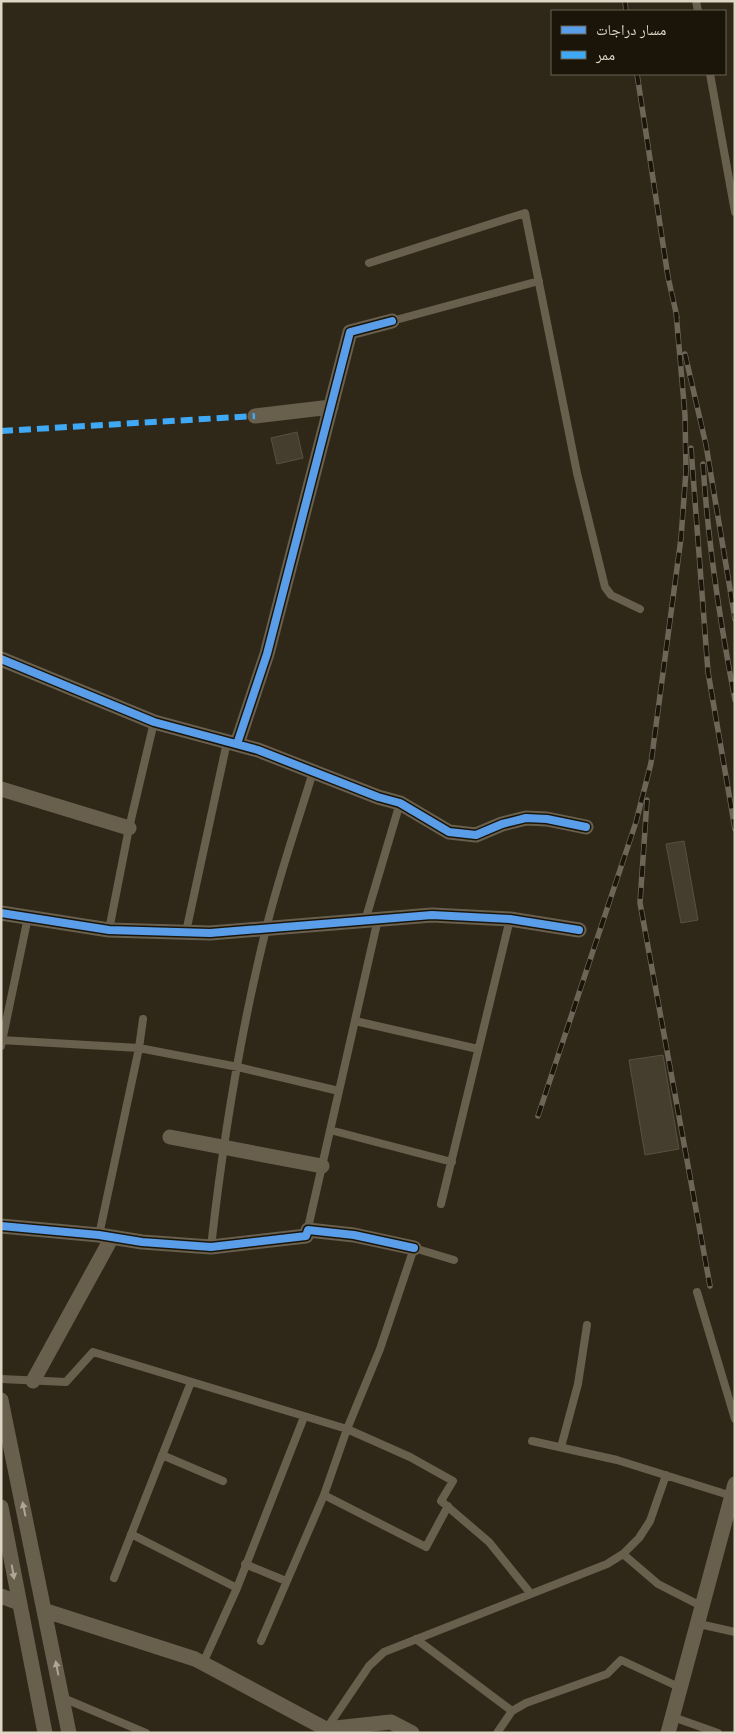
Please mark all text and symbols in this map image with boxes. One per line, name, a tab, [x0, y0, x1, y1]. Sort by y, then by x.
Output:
legend	[551, 10, 726, 75]
text: مسار دراجات	[596, 20, 667, 39]
text: ممر	[595, 45, 615, 64]
one-way arrow	[20, 1501, 28, 1516]
one-way arrow	[9, 1565, 17, 1580]
one-way arrow	[53, 1660, 61, 1675]

